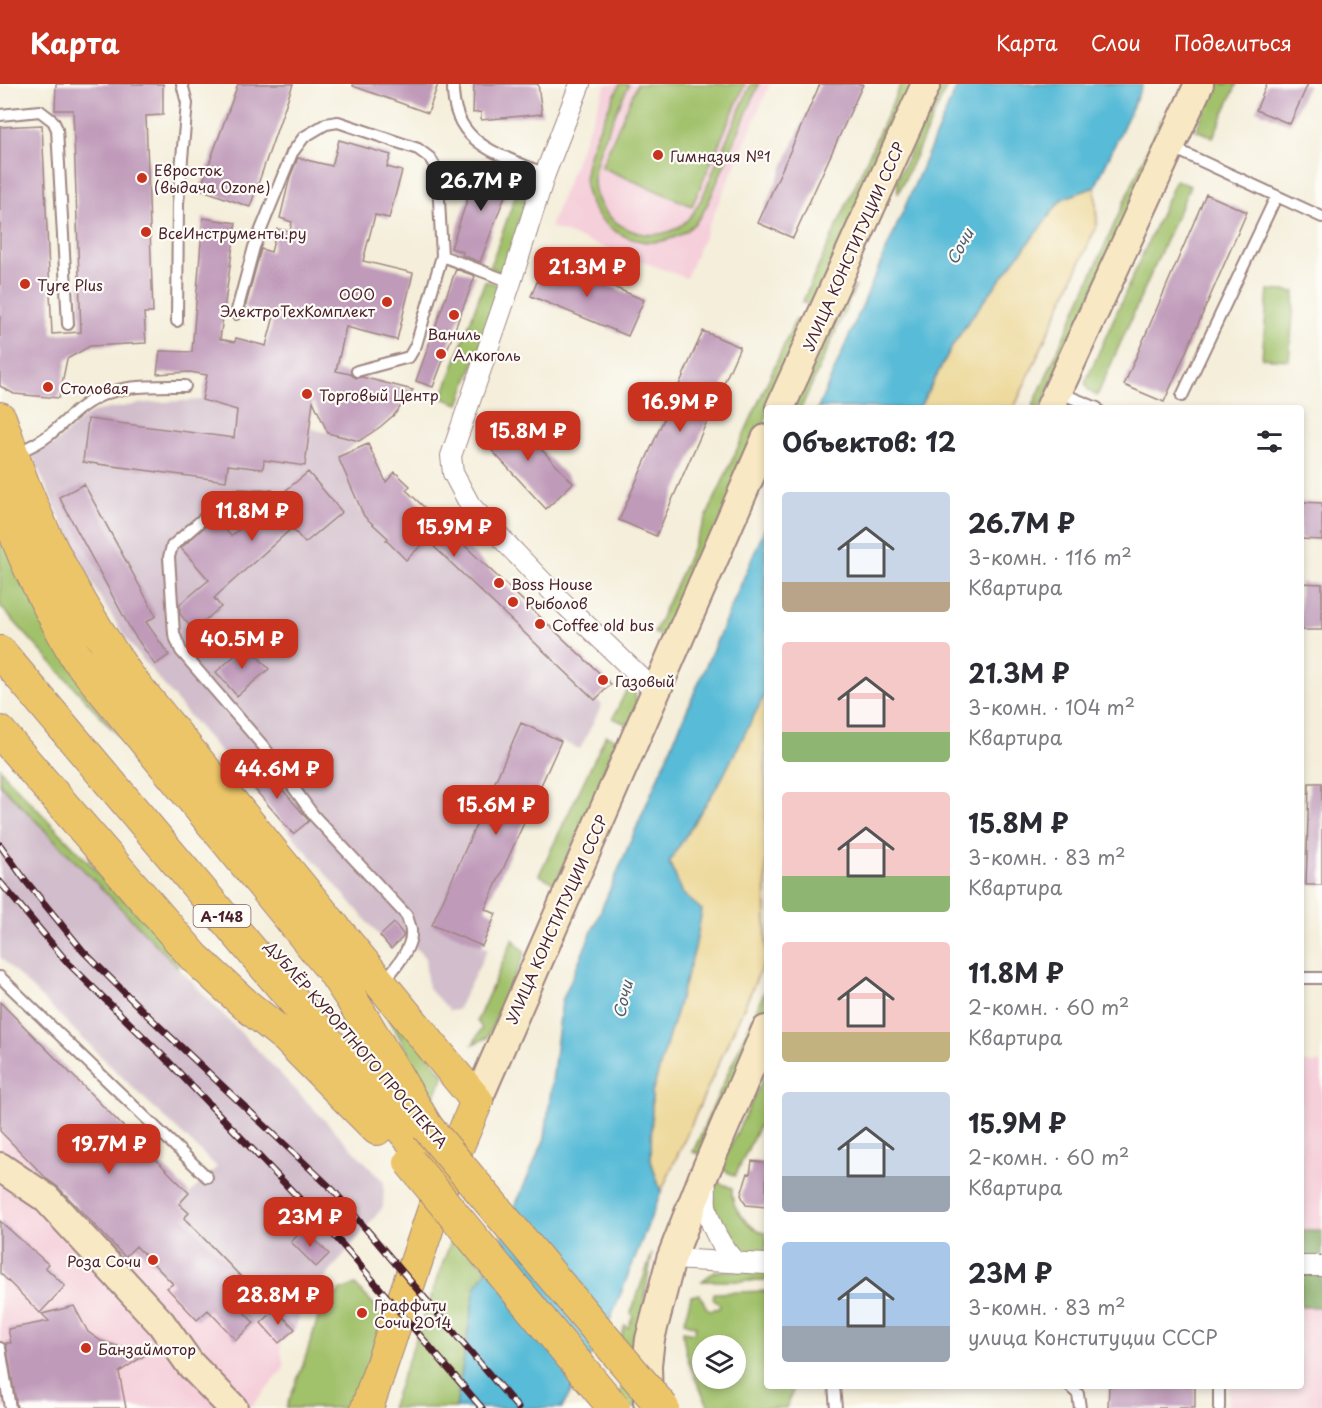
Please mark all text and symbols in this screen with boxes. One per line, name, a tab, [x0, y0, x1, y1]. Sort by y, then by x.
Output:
text: Карта	[30, 21, 120, 64]
text: Карта	[996, 26, 1058, 58]
text: Слои	[1091, 26, 1141, 58]
text: Поделиться	[1174, 26, 1292, 58]
street label: УЛИЦА КОНСТИТУЦИИ СССР	[796, 138, 910, 354]
place label: Гимназия №1	[670, 144, 771, 167]
marker: Гимназия №1	[651, 148, 665, 162]
place label: Евросток (выдача Ozone)	[154, 158, 271, 198]
pin: 26.7M ₽	[426, 161, 536, 212]
text: 26.7M ₽	[440, 165, 522, 195]
marker: Евросток (выдача Ozone)	[135, 171, 149, 185]
place label: ВсеИнструменты.ру	[158, 221, 307, 244]
water label: Сочи	[939, 223, 979, 268]
marker: ВсеИнструменты.ру	[139, 225, 153, 239]
pin: 21.3M ₽	[532, 247, 642, 298]
text: 21.3M ₽	[548, 251, 626, 281]
place label: Tyre Plus	[37, 273, 103, 296]
marker: Tyre Plus	[18, 277, 32, 291]
place label: ООО ЭлектроТехКомплект	[220, 282, 376, 322]
marker: ООО ЭлектроТехКомплект	[380, 295, 394, 309]
marker: Ваниль	[447, 308, 461, 322]
place label: Ваниль	[427, 322, 481, 345]
place label: Алкоголь	[453, 343, 521, 366]
marker: Алкоголь	[434, 347, 448, 361]
place label: Столовая	[60, 376, 129, 399]
marker: Столовая	[41, 380, 55, 394]
pin: 16.9M ₽	[625, 382, 735, 433]
place label: Торговый Центр	[319, 383, 439, 406]
text: 16.9M ₽	[642, 386, 718, 416]
marker: Торговый Центр	[300, 387, 314, 401]
pin: 15.8M ₽	[473, 411, 583, 462]
text: 15.8M ₽	[489, 415, 567, 445]
text: Объектов: 12	[782, 422, 956, 461]
icon: filters	[1253, 425, 1286, 458]
pin: 11.8M ₽	[197, 491, 307, 542]
text: 11.8M ₽	[215, 495, 289, 525]
text: 26.7M ₽	[968, 503, 1075, 542]
pin: 15.9M ₽	[399, 507, 509, 558]
text: 15.9M ₽	[416, 511, 492, 541]
icon: home	[830, 516, 902, 588]
text: 3-комн. · 116 m²	[968, 542, 1132, 572]
place label: Boss House	[511, 572, 593, 595]
text: Квартира	[968, 572, 1062, 602]
marker: Boss House	[492, 576, 506, 590]
place label: Рыболов	[525, 591, 588, 614]
marker: Рыболов	[506, 595, 520, 609]
place label: Coffee old bus	[552, 613, 654, 636]
marker: Coffee old bus	[533, 617, 547, 631]
pin: 40.5M ₽	[187, 619, 297, 670]
text: 40.5M ₽	[200, 623, 284, 653]
text: 21.3M ₽	[968, 653, 1070, 692]
icon: home	[830, 666, 902, 738]
place label: Газовый	[615, 669, 675, 692]
marker: Газовый	[596, 673, 610, 687]
text: 3-комн. · 104 m²	[968, 692, 1135, 722]
text: Квартира	[968, 722, 1062, 752]
pin: 44.6M ₽	[222, 749, 332, 800]
text: 44.6M ₽	[235, 753, 319, 783]
pin: 15.6M ₽	[441, 785, 551, 836]
text: 15.6M ₽	[457, 789, 535, 819]
text: 15.8M ₽	[968, 803, 1068, 842]
street label: УЛИЦА КОНСТИТУЦИИ СССР	[499, 811, 613, 1027]
icon: home	[830, 816, 902, 888]
text: 3-комн. · 83 m²	[968, 842, 1126, 872]
text: Квартира	[968, 872, 1062, 902]
road number: А-148	[194, 905, 250, 927]
street label: ДУБЛЁР КУРОРТНОГО ПРОСПЕКТА	[260, 934, 454, 1153]
text: 11.8M ₽	[968, 953, 1064, 992]
icon: home	[830, 966, 902, 1038]
water label: Сочи	[606, 977, 638, 1020]
text: 2-комн. · 60 m²	[968, 992, 1129, 1022]
text: Квартира	[968, 1022, 1062, 1052]
text: 15.9M ₽	[968, 1103, 1066, 1142]
icon: home	[830, 1116, 902, 1188]
pin: 19.7M ₽	[54, 1124, 164, 1175]
text: 19.7M ₽	[71, 1128, 147, 1158]
text: 2-комн. · 60 m²	[968, 1142, 1129, 1172]
text: Квартира	[968, 1172, 1062, 1202]
pin: 23M ₽	[268, 1197, 352, 1248]
text: 23M ₽	[278, 1201, 342, 1231]
place label: Роза Сочи	[67, 1249, 141, 1272]
marker: Роза Сочи	[146, 1253, 160, 1267]
text: 23M ₽	[968, 1253, 1052, 1292]
icon: home	[830, 1266, 902, 1338]
pin: 28.8M ₽	[223, 1275, 333, 1326]
text: 28.8M ₽	[236, 1279, 320, 1309]
text: 3-комн. · 83 m²	[968, 1292, 1126, 1322]
place label: Граффити Сочи 2014	[374, 1293, 452, 1333]
marker: Граффити Сочи 2014	[355, 1306, 369, 1320]
text: улица Конституции СССР	[968, 1322, 1218, 1352]
map controls	[692, 1335, 746, 1389]
button: layers	[692, 1335, 746, 1389]
place label: Банзаймотор	[98, 1337, 196, 1360]
marker: Банзаймотор	[79, 1341, 93, 1355]

